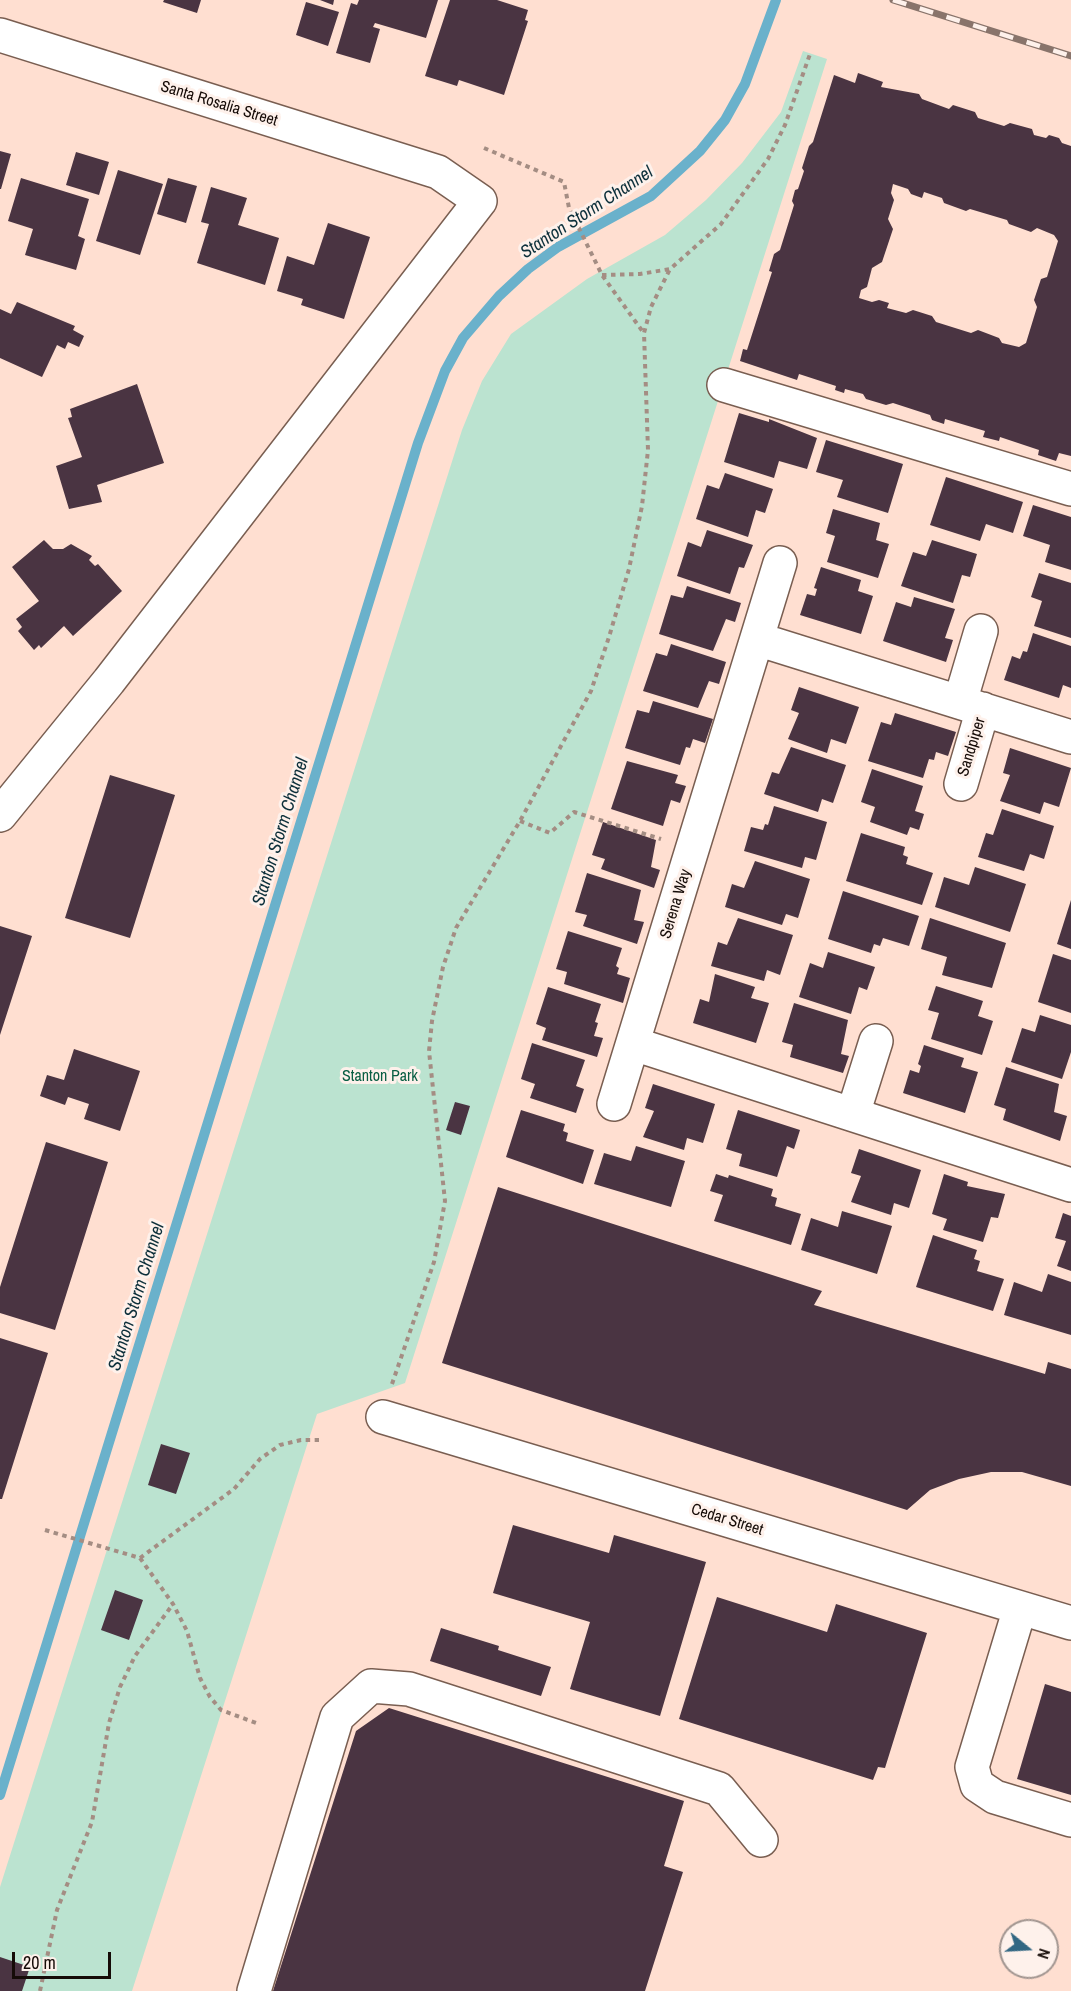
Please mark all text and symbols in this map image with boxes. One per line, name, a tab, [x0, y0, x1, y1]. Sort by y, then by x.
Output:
street label: Santa Rosalia Street	[158, 77, 280, 131]
water label: Stanton Storm Channel	[517, 162, 657, 264]
street label: Sandpiper	[954, 715, 990, 779]
water label: Stanton Storm Channel	[248, 755, 314, 909]
street label: Serena Way	[656, 867, 696, 941]
park label: Stanton Park	[342, 1067, 418, 1087]
water label: Stanton Storm Channel	[104, 1220, 170, 1374]
street label: Cedar Street	[689, 1500, 765, 1540]
north arrow	[999, 1919, 1059, 1979]
scale bar	[15, 1940, 114, 1978]
text: N	[1032, 1946, 1056, 1962]
text: 20 m	[23, 1950, 56, 1975]

